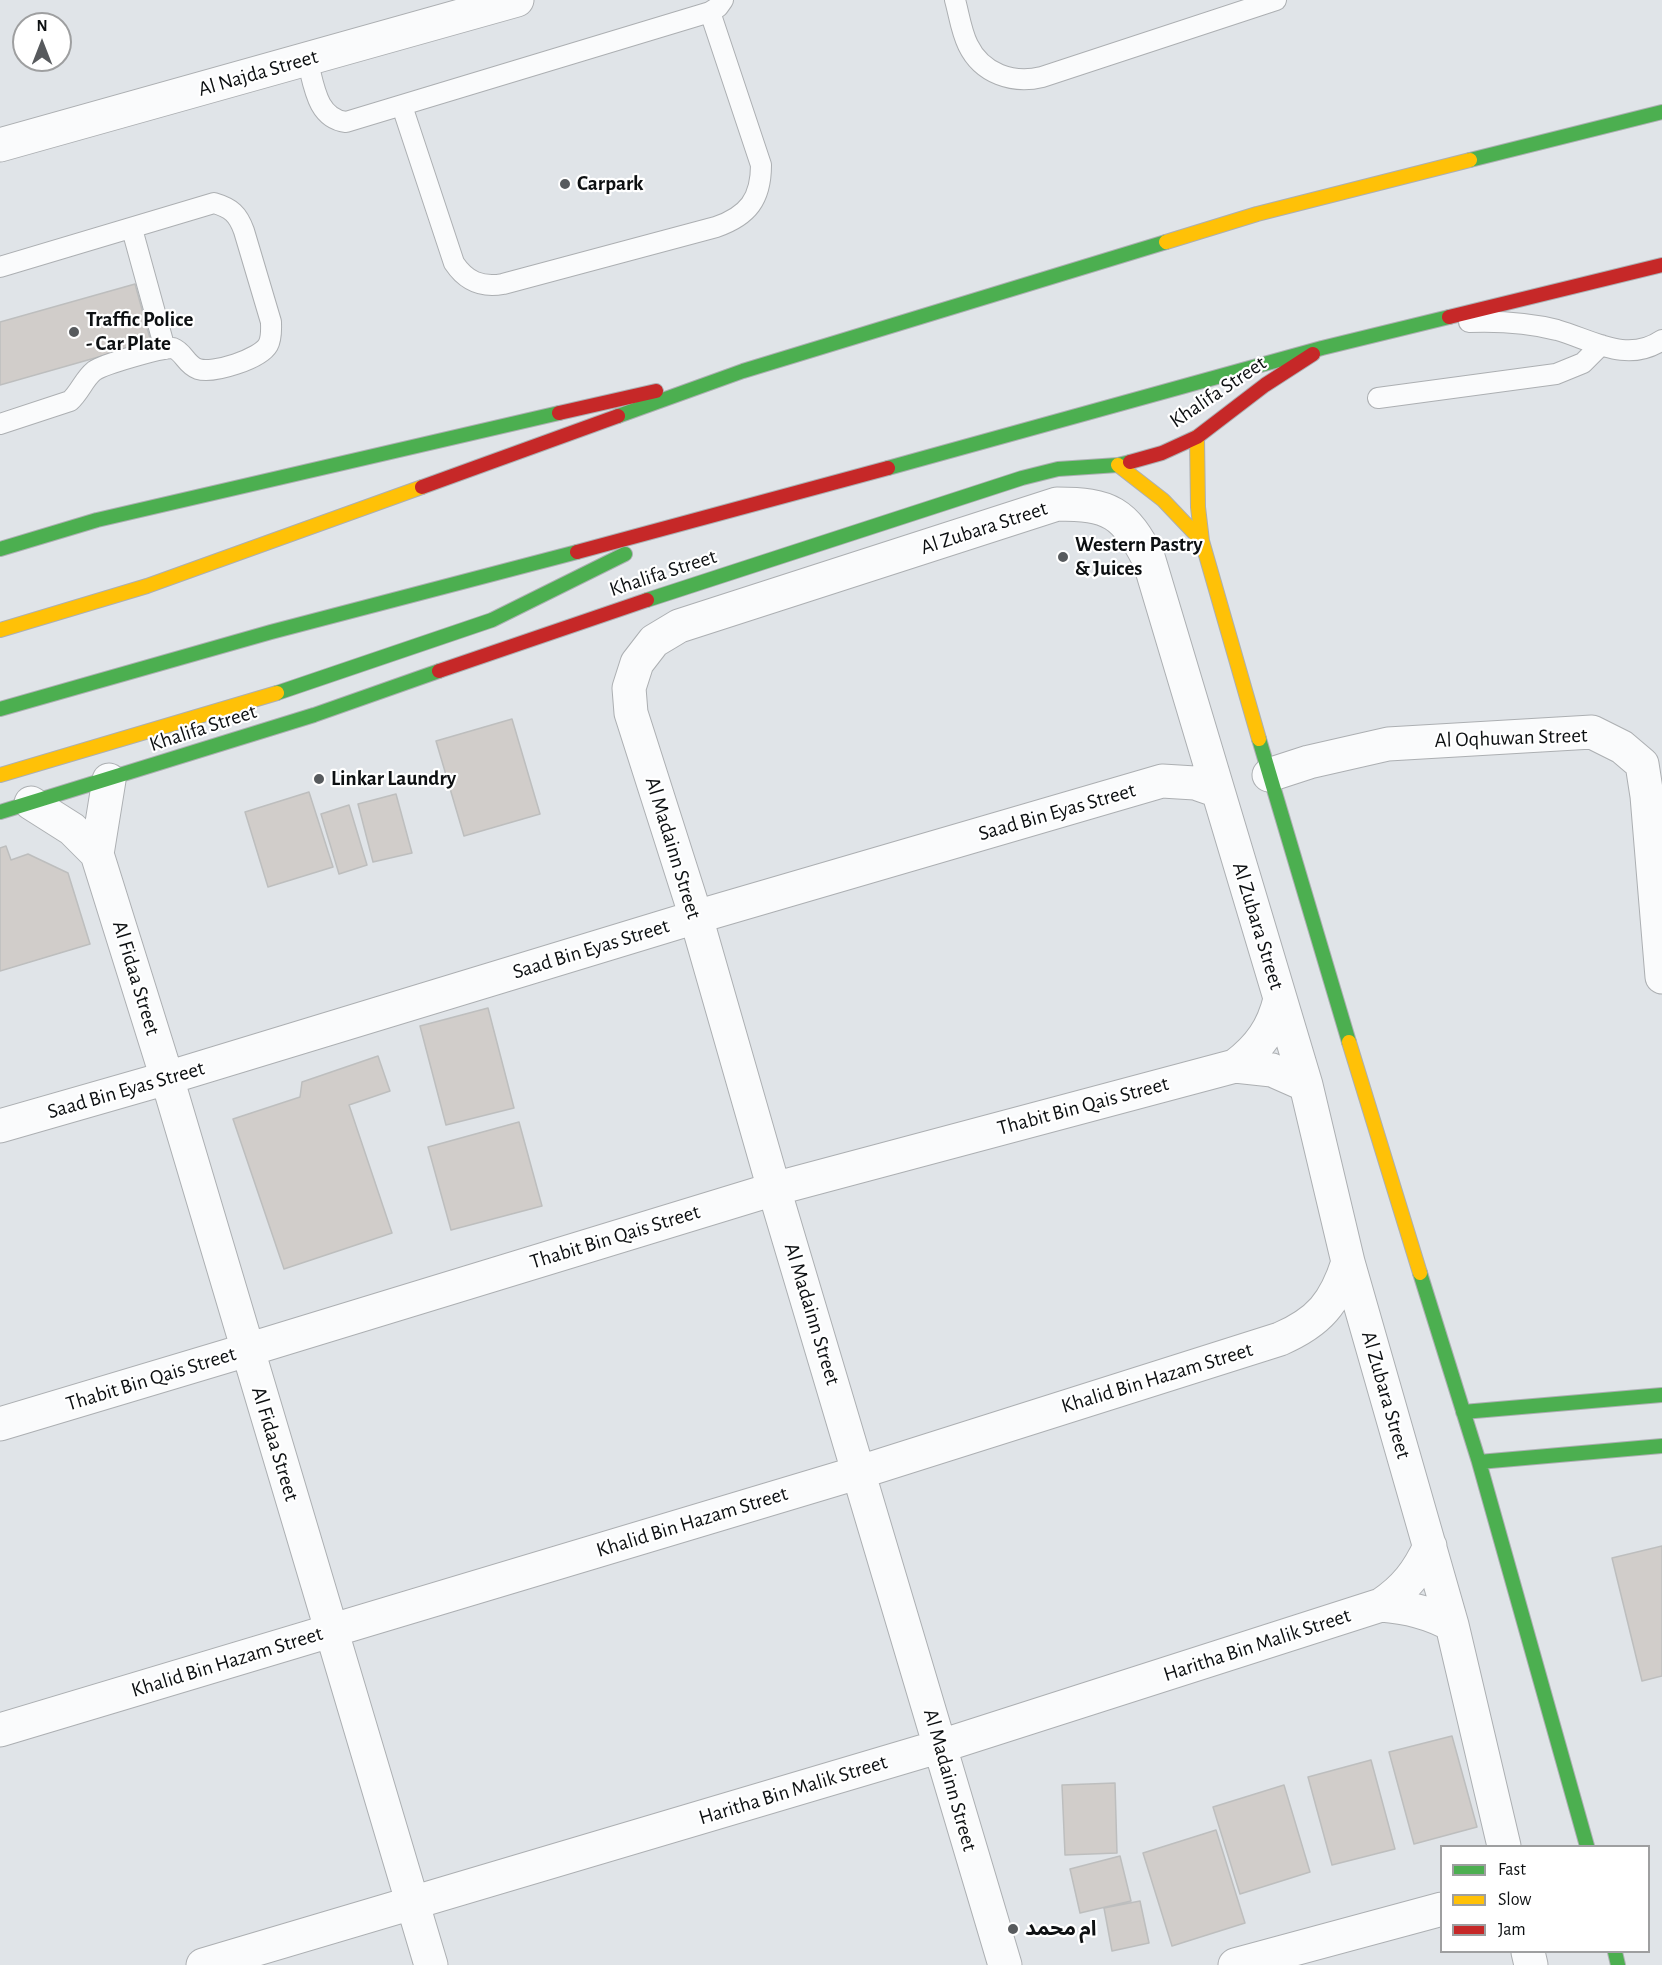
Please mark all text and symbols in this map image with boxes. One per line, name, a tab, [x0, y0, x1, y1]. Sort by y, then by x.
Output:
north arrow	[12, 12, 72, 72]
text: N	[36, 18, 48, 34]
street label: Al Najda Street	[195, 44, 321, 102]
place label: Carpark	[577, 171, 644, 197]
marker: Carpark	[558, 177, 572, 191]
place label: Traffic Police - Car Plate	[86, 307, 193, 357]
marker: Traffic Police - Car Plate	[67, 325, 81, 339]
street label: Khalifa Street	[1165, 350, 1271, 434]
street label: Al Zubara Street	[917, 496, 1051, 560]
place label: Western Pastry & Juices	[1075, 532, 1203, 582]
street label: Khalifa Street	[606, 544, 720, 602]
marker: Western Pastry & Juices	[1056, 550, 1070, 564]
street label: Khalifa Street	[146, 699, 260, 757]
street label: Al Oqhuwan Street	[1434, 723, 1588, 753]
place label: Linkar Laundry	[331, 766, 456, 792]
marker: Linkar Laundry	[312, 772, 326, 786]
street label: Al Madainn Street	[639, 774, 707, 922]
street label: Saad Bin Eyas Street	[975, 778, 1139, 846]
street label: Al Zubara Street	[1227, 859, 1289, 993]
street label: Saad Bin Eyas Street	[510, 913, 672, 985]
street label: Al Fidaa Street	[107, 918, 165, 1038]
street label: Saad Bin Eyas Street	[44, 1056, 208, 1124]
street label: Thabit Bin Qais Street	[995, 1071, 1171, 1141]
street label: Thabit Bin Qais Street	[527, 1199, 703, 1275]
street label: Al Madainn Street	[778, 1240, 846, 1388]
street label: Al Zubara Street	[1356, 1328, 1416, 1462]
street label: Khalid Bin Hazam Street	[1058, 1337, 1256, 1419]
street label: Thabit Bin Qais Street	[63, 1341, 239, 1417]
street label: Al Fidaa Street	[246, 1384, 304, 1504]
street label: Khalid Bin Hazam Street	[593, 1481, 791, 1563]
street label: Haritha Bin Malik Street	[1160, 1603, 1354, 1687]
street label: Khalid Bin Hazam Street	[128, 1621, 326, 1703]
street label: Al Madainn Street	[918, 1706, 982, 1854]
street label: Haritha Bin Malik Street	[696, 1749, 890, 1831]
legend	[1440, 1845, 1650, 1953]
text: Fast	[1498, 1861, 1526, 1879]
text: Slow	[1498, 1891, 1531, 1909]
place label: ام محمد	[1025, 1916, 1096, 1942]
text: Jam	[1498, 1921, 1526, 1939]
marker: ام محمد	[1006, 1922, 1020, 1936]

